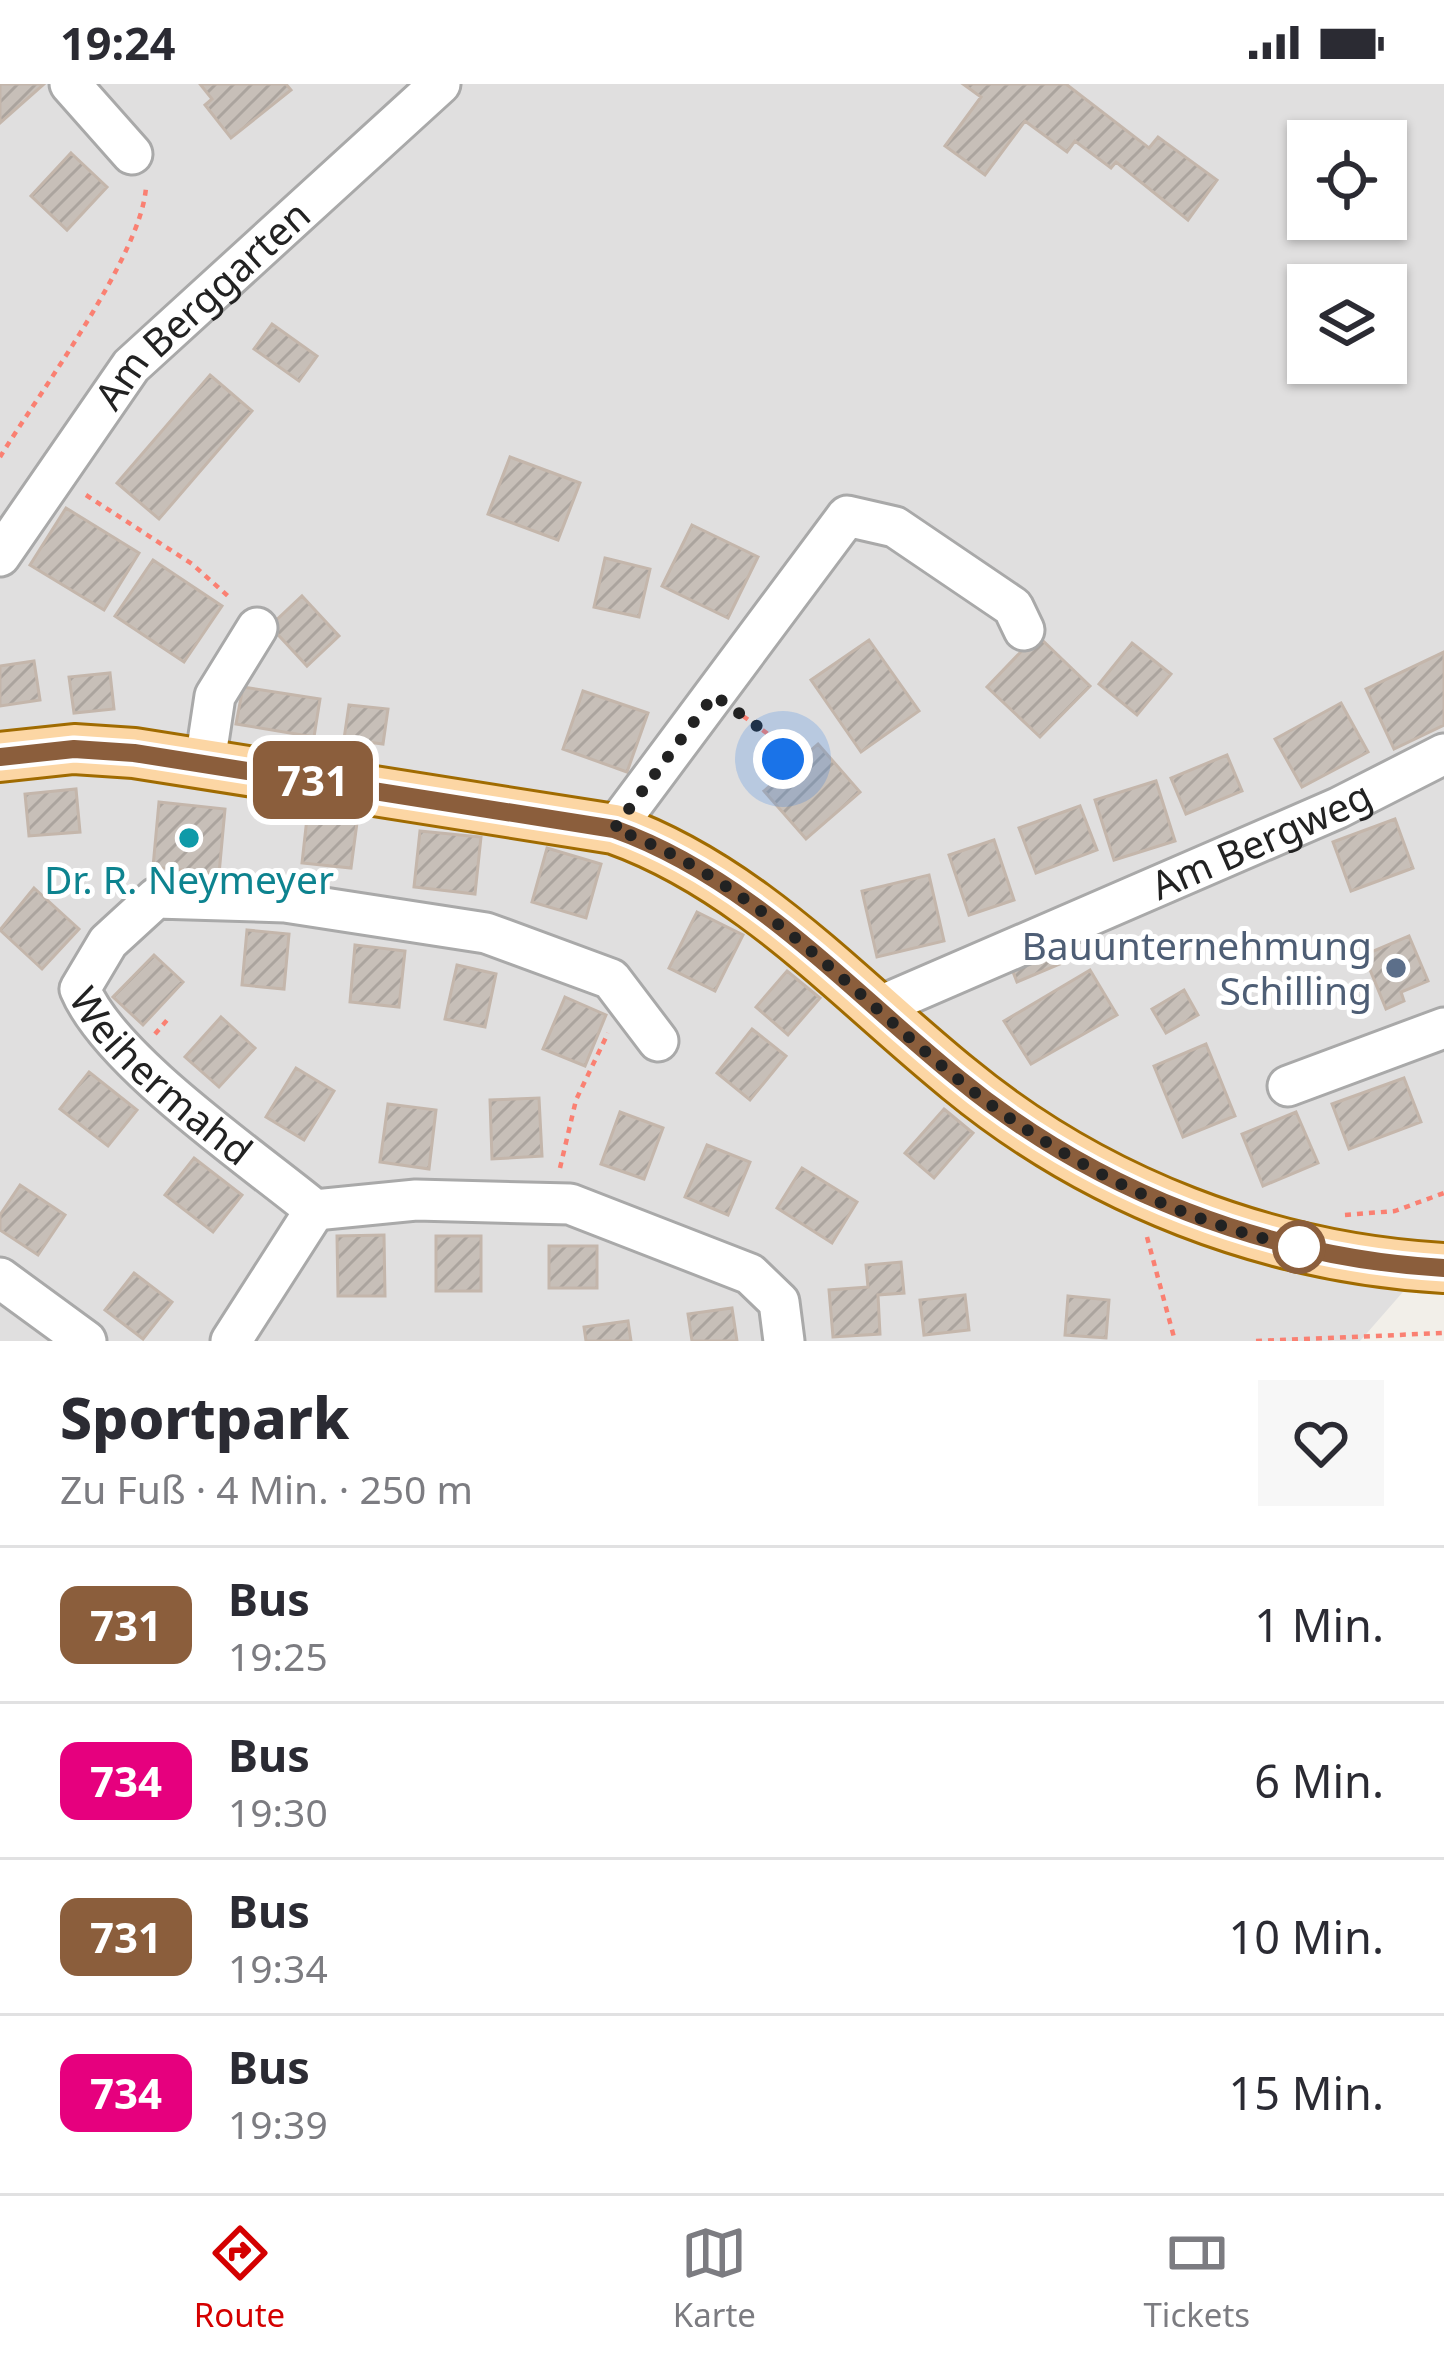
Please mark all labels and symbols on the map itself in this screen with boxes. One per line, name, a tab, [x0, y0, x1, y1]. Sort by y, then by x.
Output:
street label: Am Berggarten	[81, 188, 320, 419]
your location	[753, 729, 813, 789]
line badge: 731	[244, 741, 382, 819]
street label: Am Bergweg	[1142, 768, 1380, 911]
marker: Dr. R. Neymeyer	[176, 825, 202, 851]
place label: Dr. R. Neymeyer	[44, 852, 334, 905]
place label: Bauunternehmung Schilling	[1021, 918, 1372, 1016]
marker: Bauunternehmung Schilling	[1383, 955, 1409, 981]
street label: Weihermahd	[58, 976, 264, 1176]
unlabelled marker	[1274, 1222, 1324, 1272]

